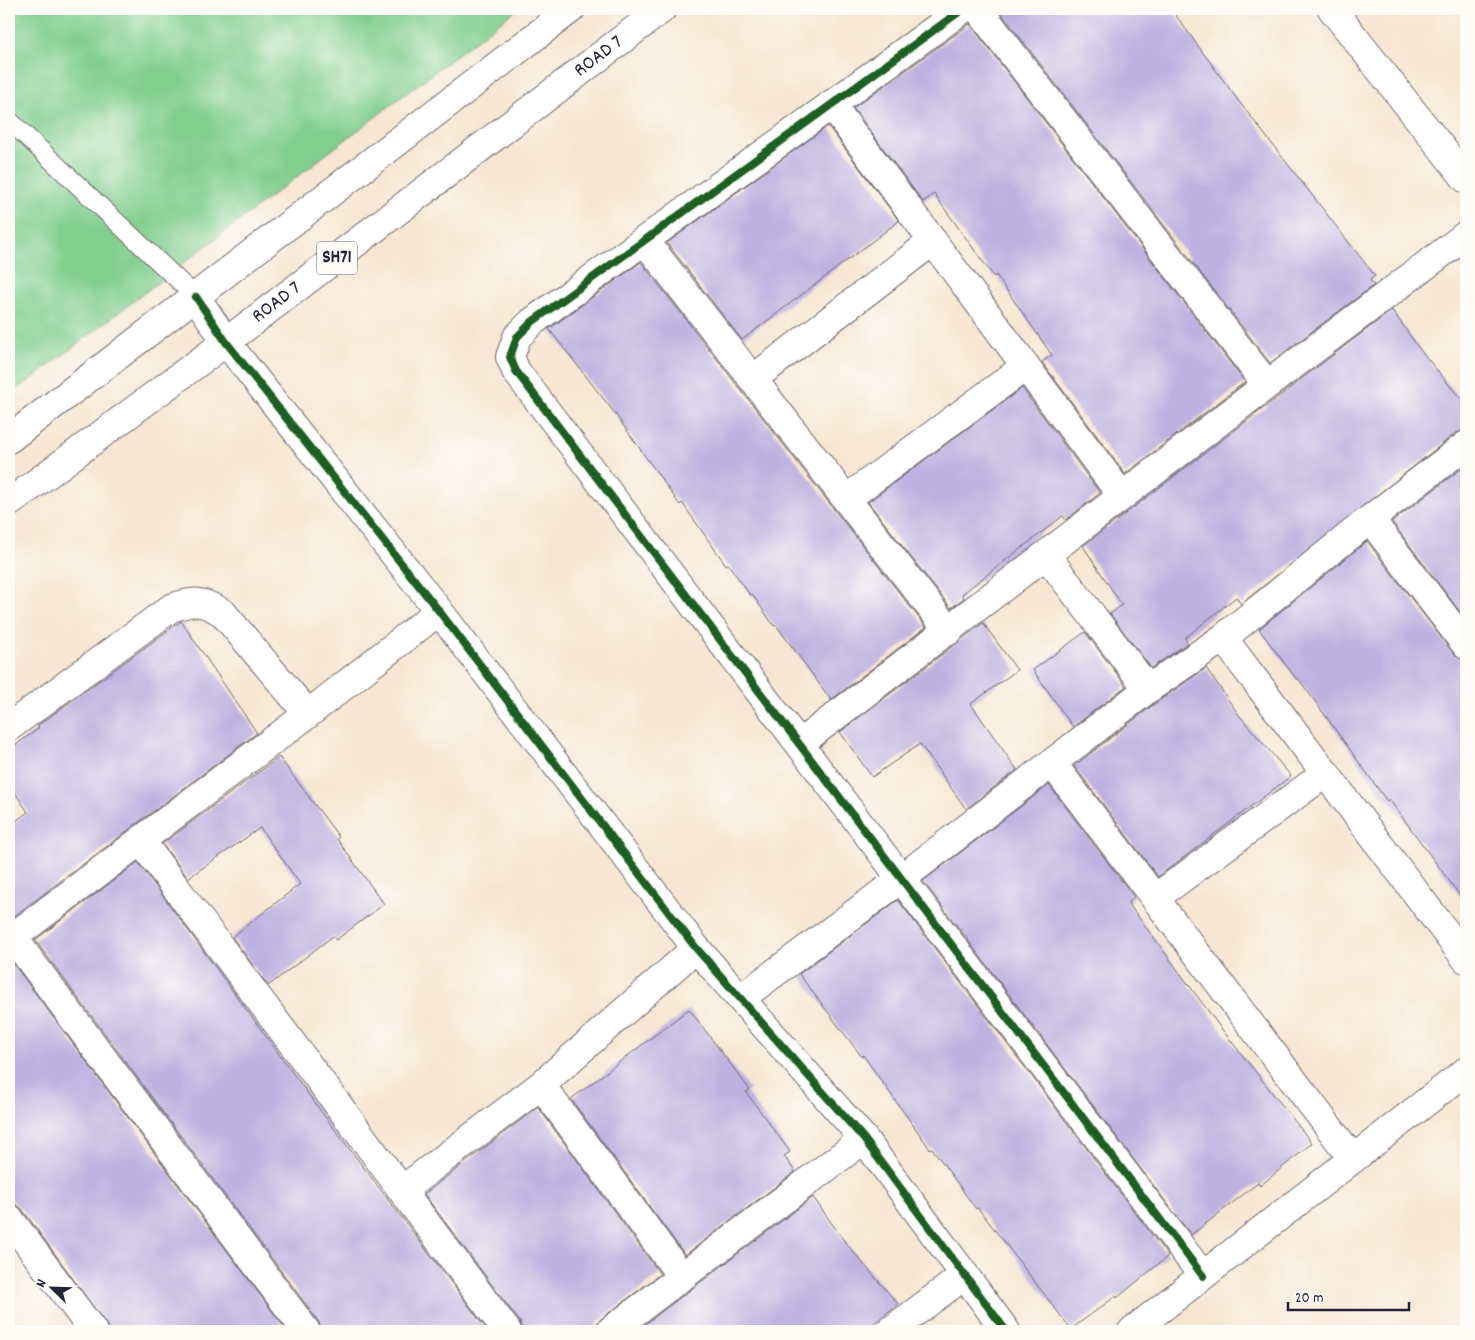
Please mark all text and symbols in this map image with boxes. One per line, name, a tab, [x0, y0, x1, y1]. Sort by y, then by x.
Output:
street label: ROAD 7	[569, 29, 629, 85]
road number: SH71	[317, 242, 357, 274]
street label: ROAD 7	[247, 275, 307, 331]
north arrow	[28, 1262, 78, 1312]
text: N	[31, 1277, 52, 1291]
scale bar	[1288, 1280, 1409, 1312]
text: 20 m	[1295, 1288, 1323, 1310]

